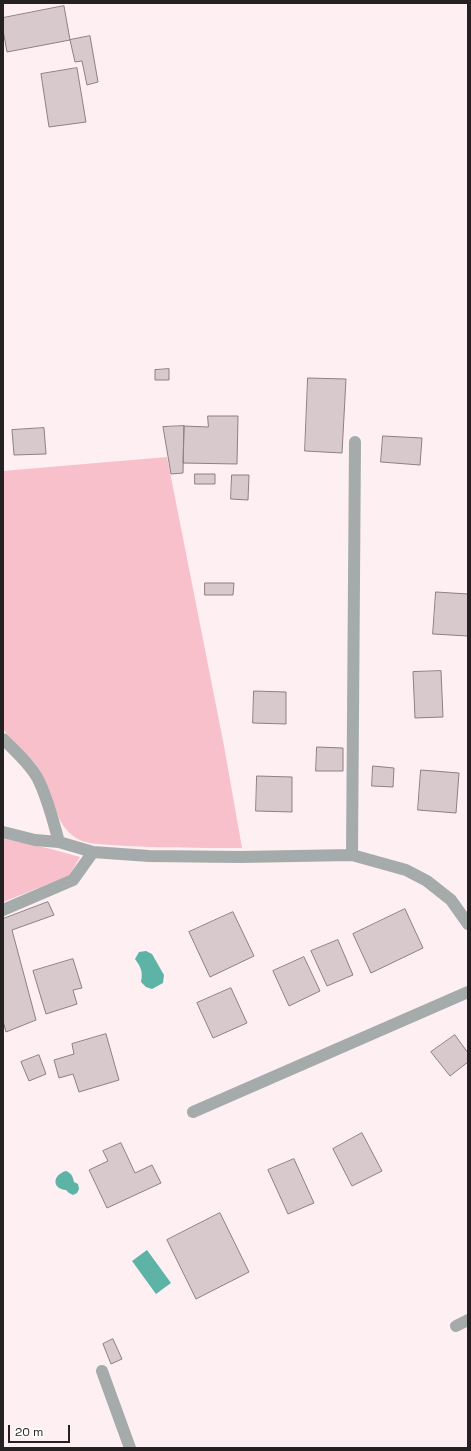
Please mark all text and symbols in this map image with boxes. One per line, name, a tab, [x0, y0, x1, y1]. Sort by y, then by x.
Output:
scale bar	[10, 1417, 72, 1443]
text: 20 m	[15, 1424, 43, 1440]

